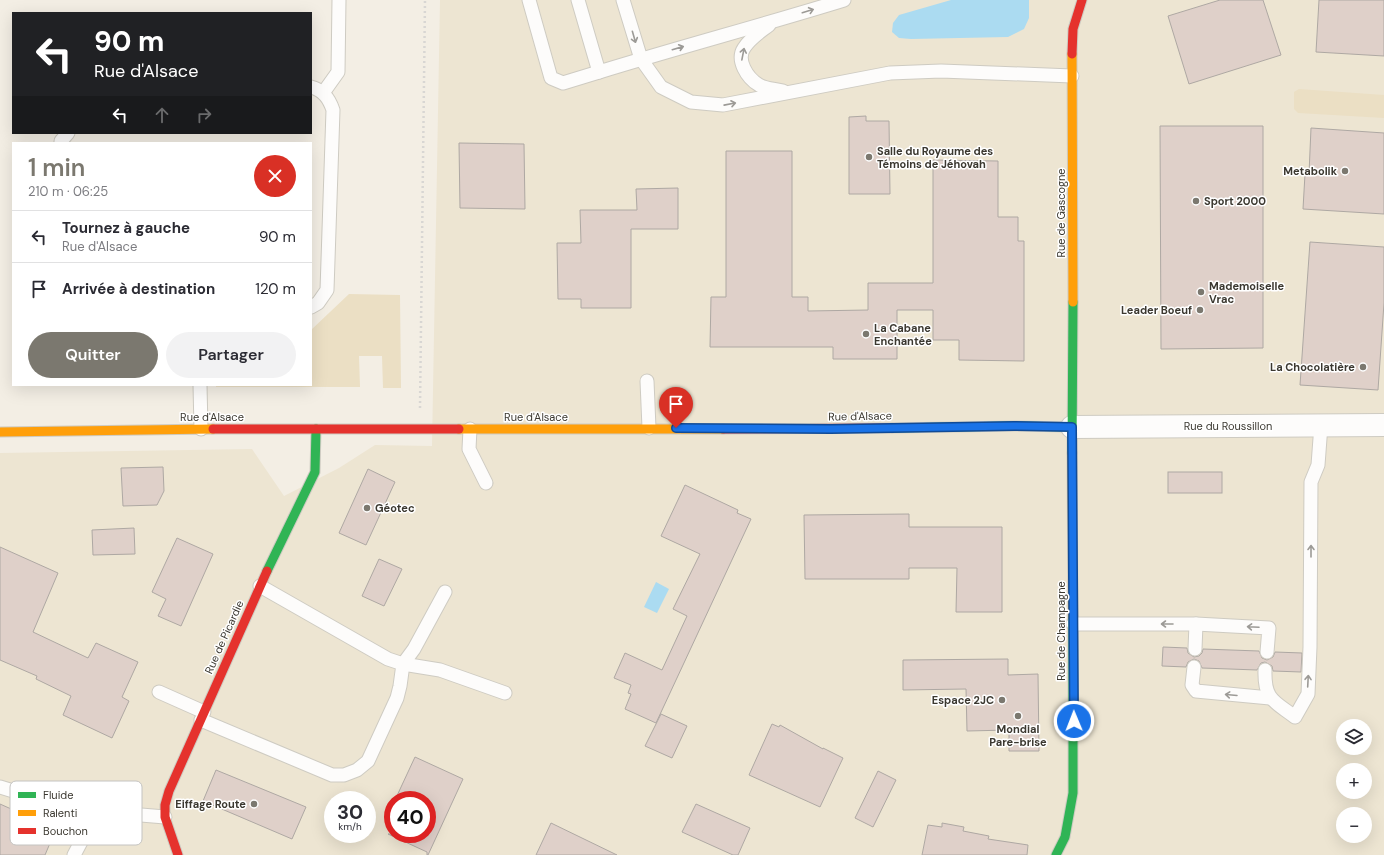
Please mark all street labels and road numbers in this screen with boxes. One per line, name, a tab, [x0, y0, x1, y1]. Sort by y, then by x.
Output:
street label: Rue de Gascogne	[1054, 168, 1068, 258]
street label: Rue d'Alsace	[828, 408, 892, 424]
street label: Rue d'Alsace	[180, 410, 244, 424]
street label: Rue d'Alsace	[504, 410, 568, 424]
street label: Rue du Roussillon	[1184, 419, 1272, 433]
street label: Rue de Champagne	[1054, 581, 1068, 681]
street label: Rue de Picardie	[202, 598, 246, 676]

